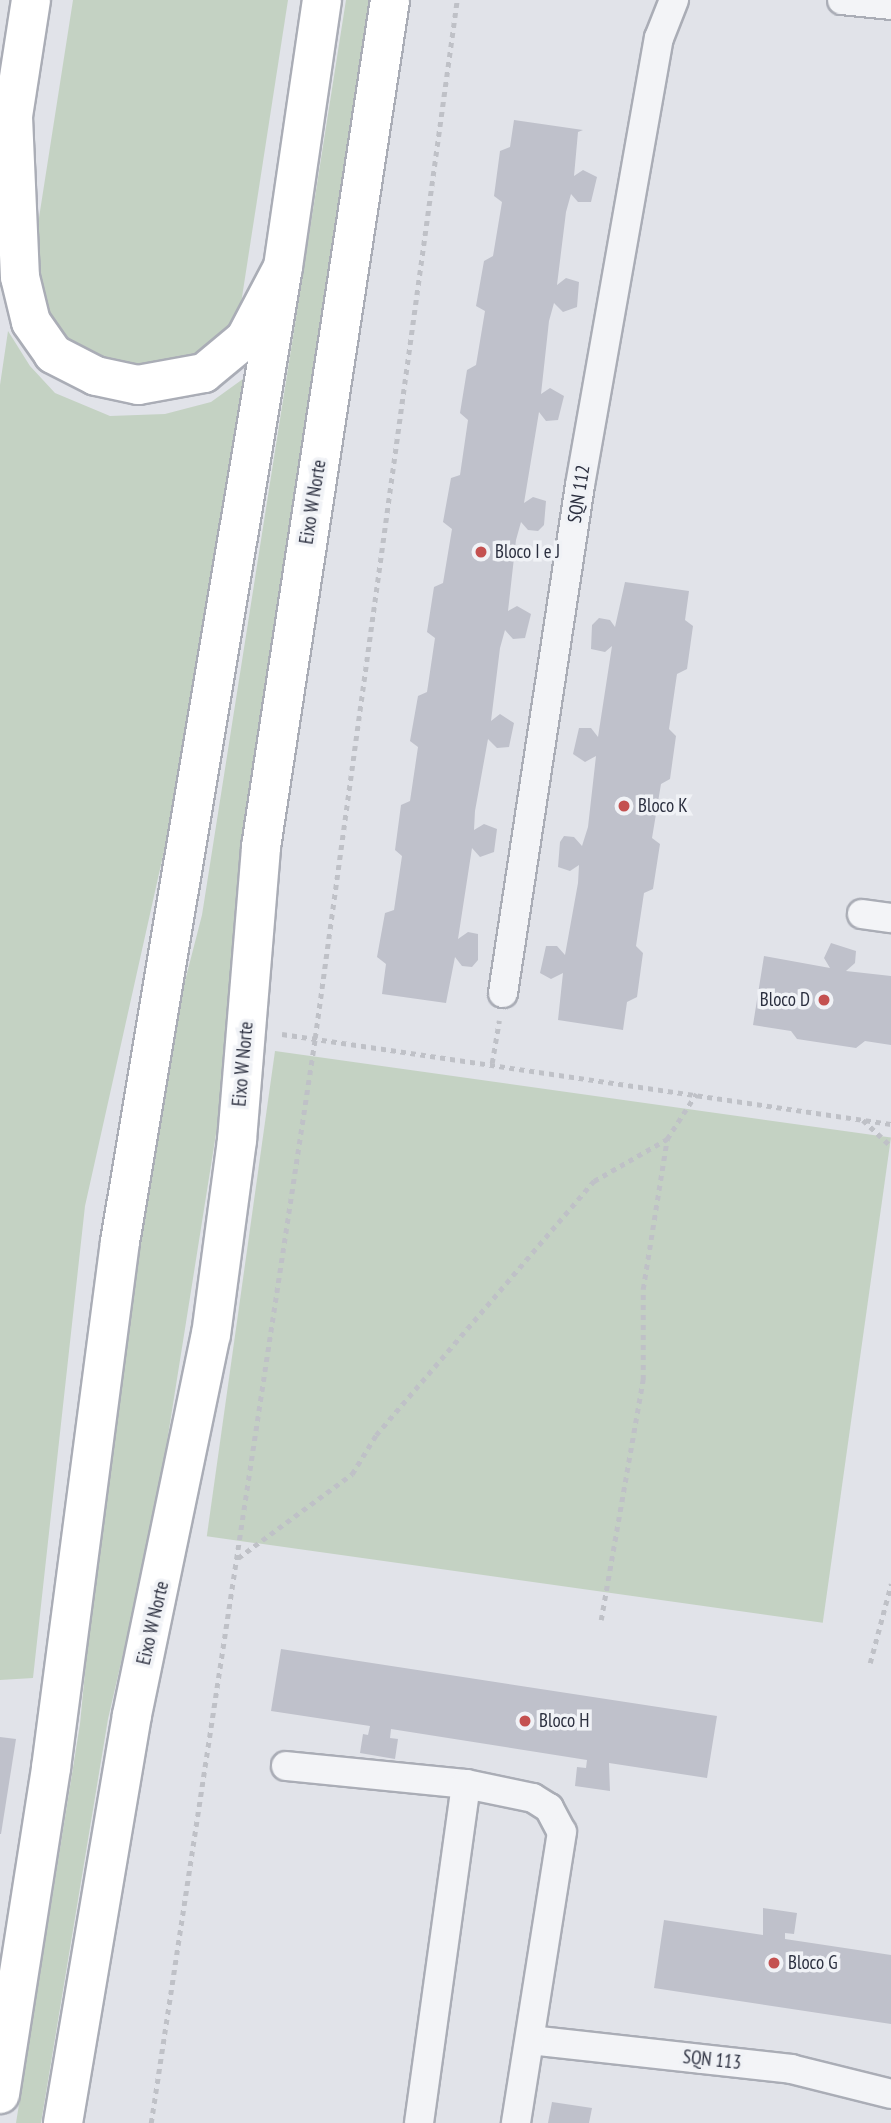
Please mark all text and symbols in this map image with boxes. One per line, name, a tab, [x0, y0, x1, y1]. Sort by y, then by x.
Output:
street label: Eixo W Norte	[295, 458, 331, 546]
street label: SQN 112	[563, 463, 595, 525]
place label: Bloco I e J	[495, 541, 560, 563]
marker: Bloco I e J	[473, 544, 489, 560]
place label: Bloco K	[638, 795, 688, 817]
marker: Bloco K	[616, 798, 632, 814]
place label: Bloco D	[760, 989, 810, 1011]
marker: Bloco D	[816, 992, 832, 1008]
street label: Eixo W Norte	[228, 1020, 258, 1108]
street label: Eixo W Norte	[132, 1579, 174, 1667]
place label: Bloco H	[539, 1710, 589, 1732]
marker: Bloco H	[517, 1713, 533, 1729]
place label: Bloco G	[788, 1952, 838, 1974]
marker: Bloco G	[766, 1955, 782, 1971]
street label: SQN 113	[682, 2046, 742, 2074]

